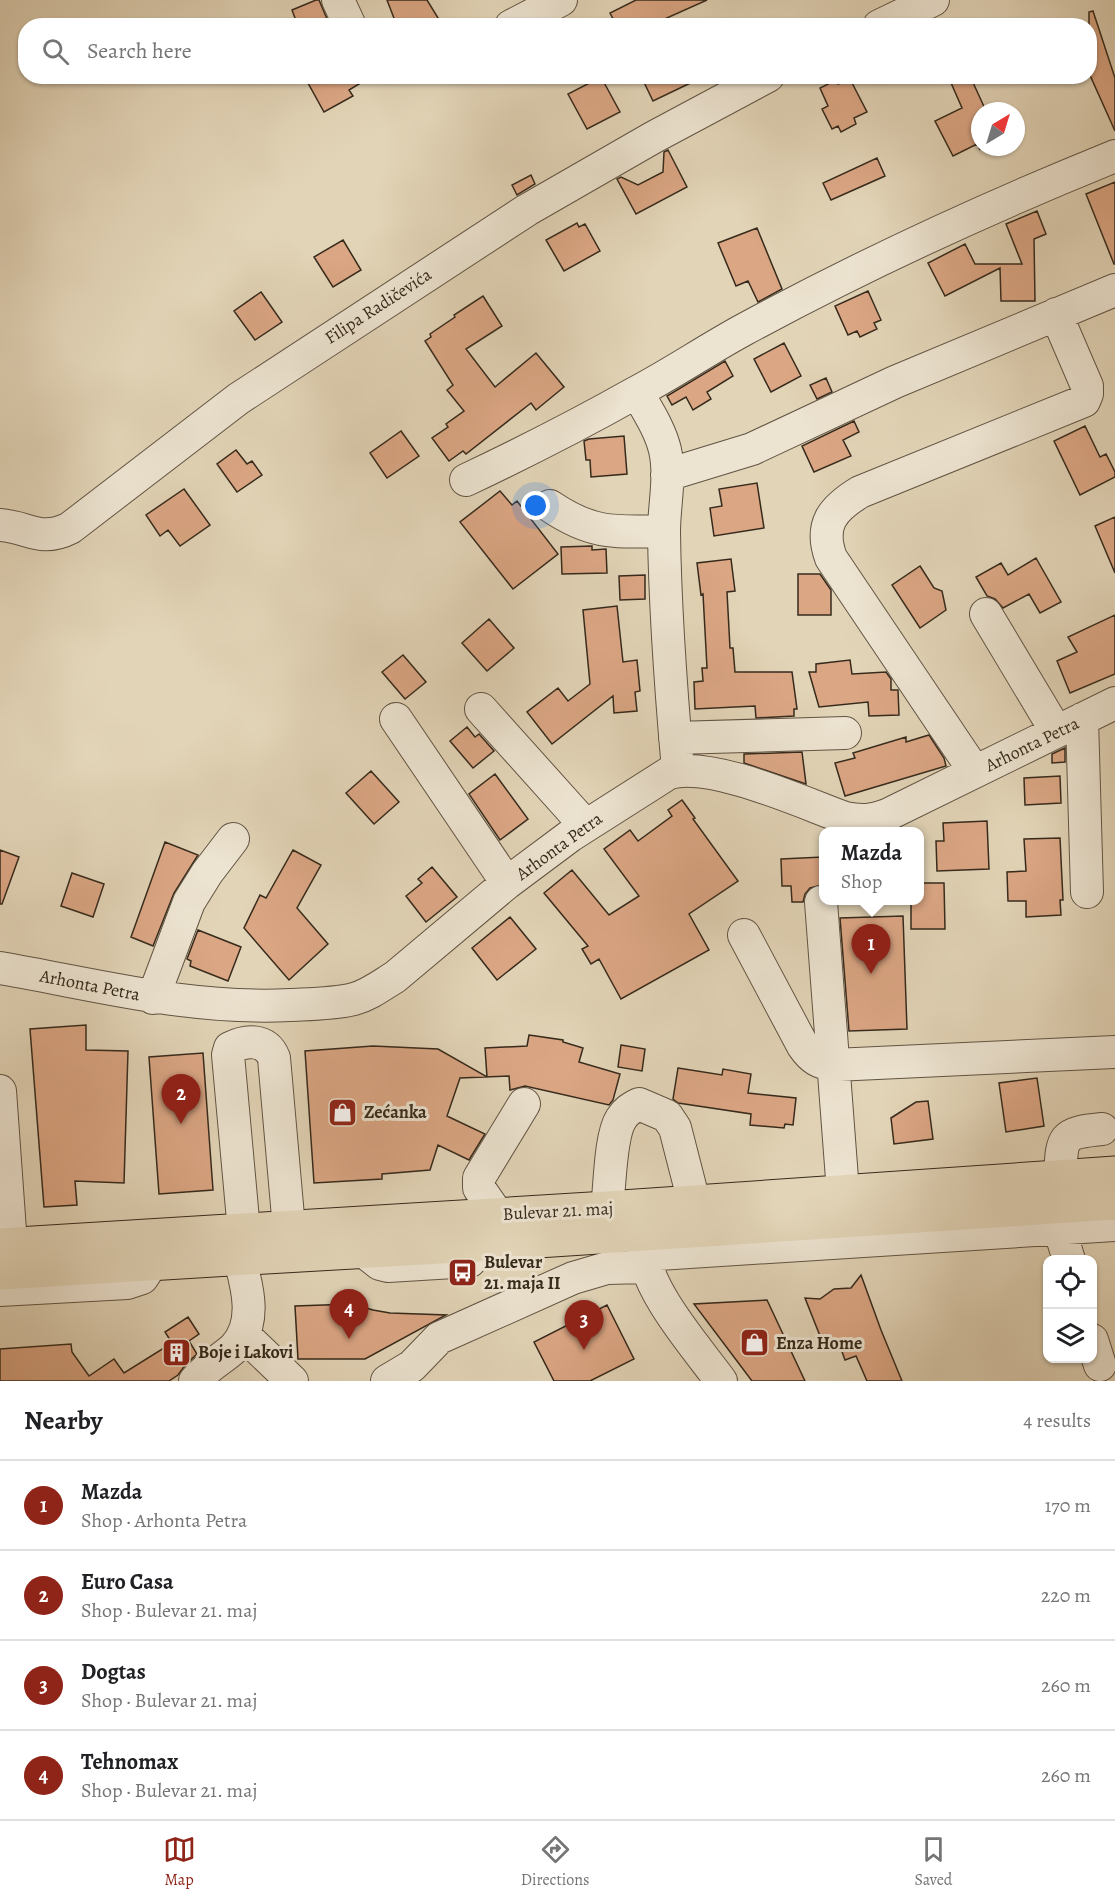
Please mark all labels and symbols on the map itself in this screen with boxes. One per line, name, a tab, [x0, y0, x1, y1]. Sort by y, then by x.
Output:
north arrow	[971, 102, 1025, 156]
street label: Filipa Radičevića	[320, 262, 437, 350]
your location	[521, 491, 550, 520]
street label: Arhonta Petra	[980, 711, 1083, 777]
street label: Arhonta Petra	[510, 806, 608, 886]
pin: 1	[852, 924, 890, 974]
street label: Arhonta Petra	[37, 963, 143, 1007]
pin: 2	[162, 1074, 201, 1124]
shop icon: Zećanka	[327, 1096, 359, 1128]
place label: Zećanka	[364, 1100, 427, 1124]
street label: Bulevar 21. maj	[502, 1196, 614, 1226]
place label: Bulevar 21. maja II	[484, 1250, 561, 1295]
bus stop icon: Bulevar 21. maja II	[447, 1256, 479, 1288]
pin: 4	[330, 1290, 368, 1339]
pin: 3	[564, 1300, 604, 1350]
shop icon: Enza Home	[739, 1327, 771, 1359]
place label: Enza Home	[776, 1331, 862, 1355]
building icon: Boje i Lakovi	[161, 1336, 193, 1368]
place label: Boje i Lakovi	[198, 1340, 293, 1364]

